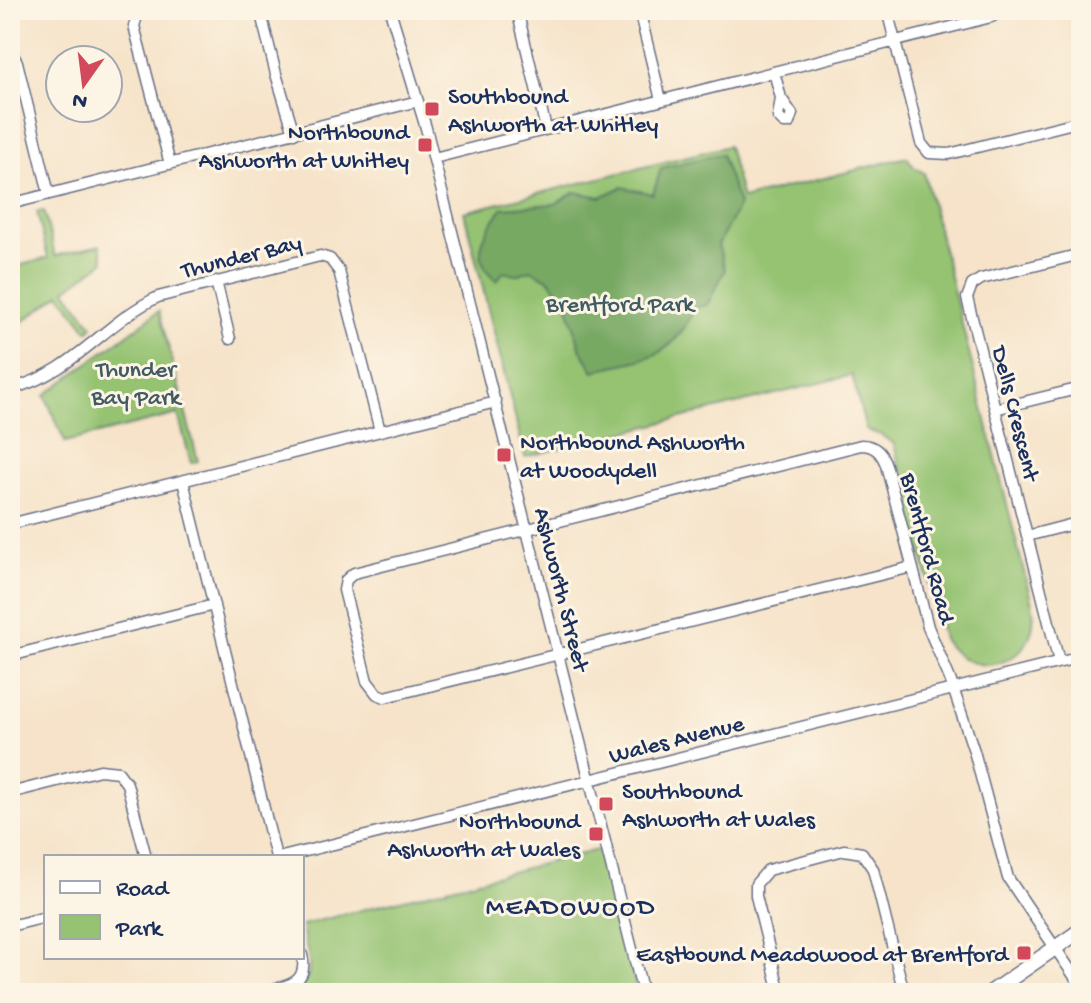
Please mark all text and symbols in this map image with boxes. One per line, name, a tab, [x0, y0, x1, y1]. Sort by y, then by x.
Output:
north arrow	[44, 44, 124, 124]
place label: Southbound Ashworth at Whitley	[448, 84, 659, 141]
text: N	[70, 85, 90, 114]
marker: Southbound Ashworth at Whitley	[423, 100, 441, 118]
place label: Northbound Ashworth at Whitley	[199, 120, 411, 177]
marker: Northbound Ashworth at Whitley	[416, 136, 434, 154]
street label: Thunder Bay	[177, 229, 305, 288]
park label: Brentford Park	[545, 292, 696, 321]
street label: Dells Crescent	[982, 342, 1045, 486]
park label: Thunder Bay Park	[91, 357, 183, 414]
place label: Northbound Ashworth at Woodydell	[520, 430, 745, 487]
marker: Northbound Ashworth at Woodydell	[495, 446, 513, 464]
street label: Brentford Road	[891, 469, 960, 629]
street label: Ashworth Street	[525, 505, 595, 677]
street label: Wales Avenue	[606, 710, 748, 772]
place label: Southbound Ashworth at Wales	[622, 779, 816, 836]
marker: Southbound Ashworth at Wales	[597, 795, 615, 813]
place label: Northbound Ashworth at Wales	[387, 809, 582, 866]
marker: Northbound Ashworth at Wales	[587, 825, 605, 843]
legend	[44, 855, 304, 959]
text: Road	[116, 876, 170, 905]
district label: MEADOWOOD	[486, 894, 656, 925]
text: Park	[115, 916, 164, 945]
place label: Eastbound Meadowood at Brentford	[636, 942, 1010, 971]
marker: Eastbound Meadowood at Brentford	[1015, 944, 1033, 962]

